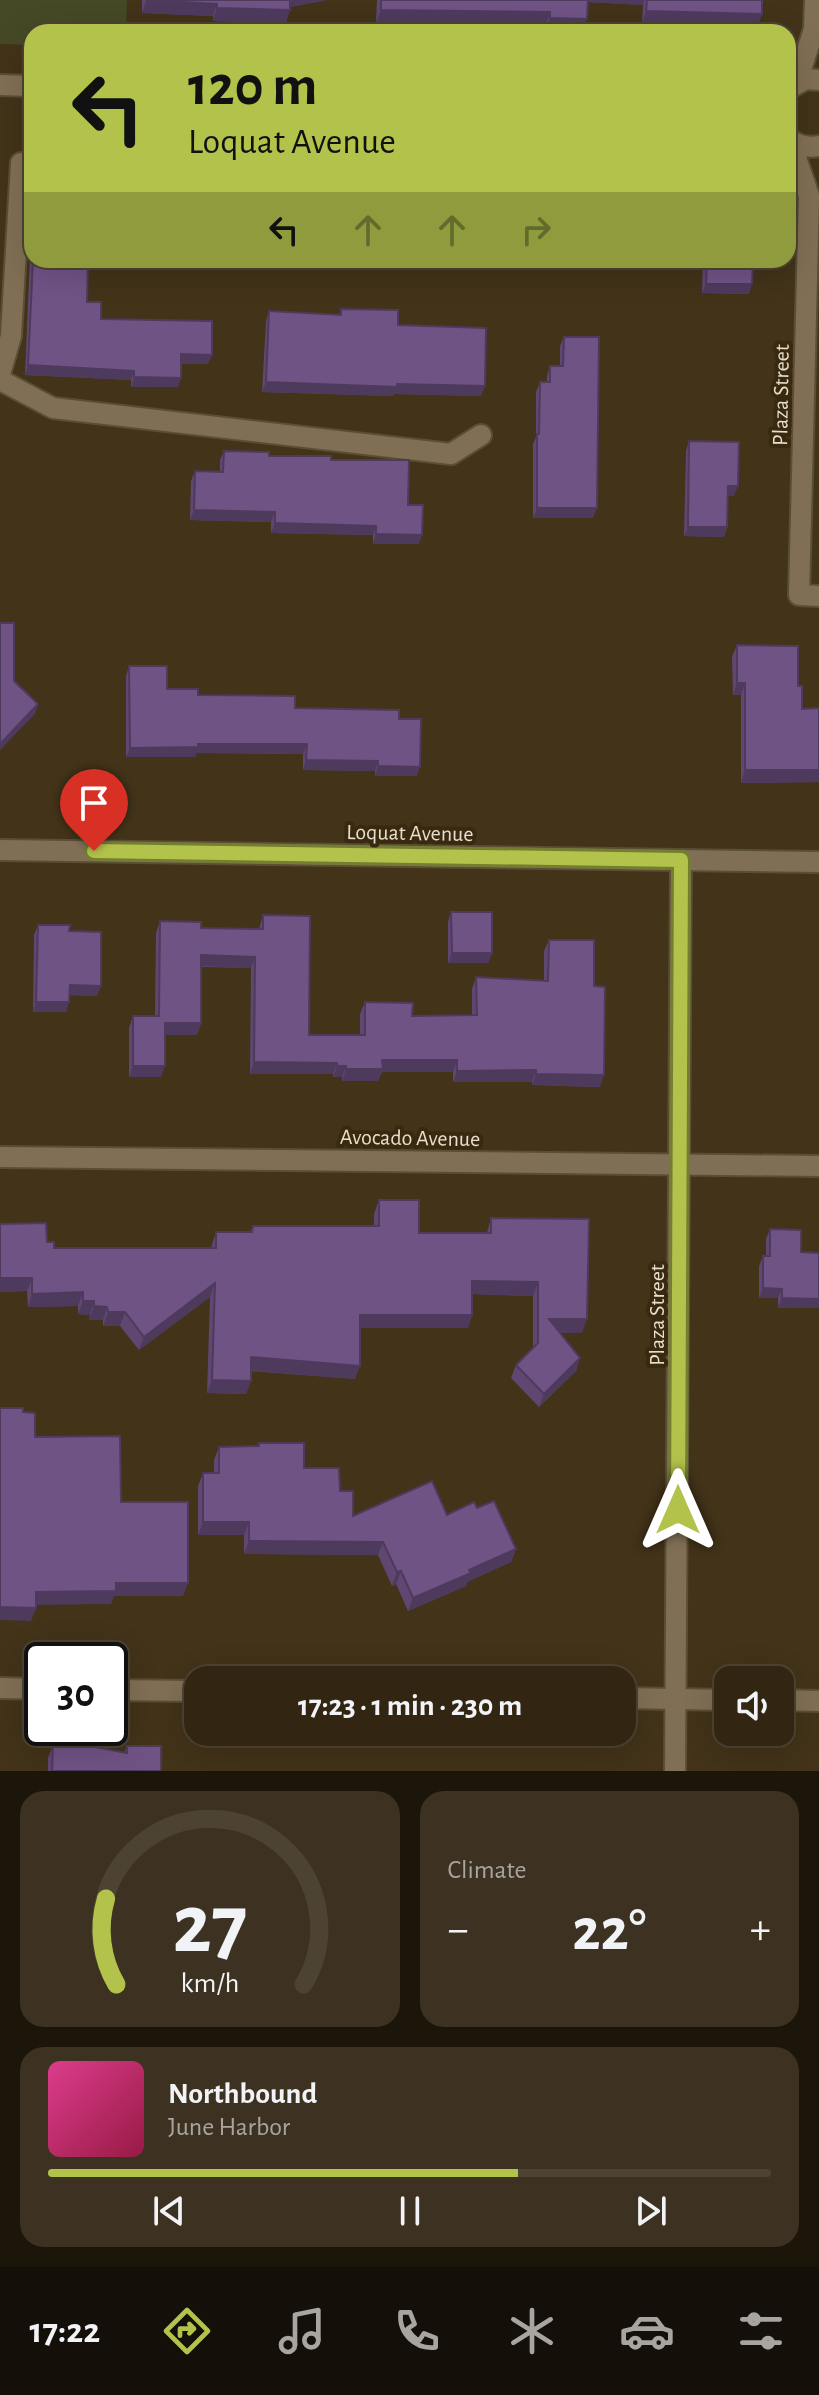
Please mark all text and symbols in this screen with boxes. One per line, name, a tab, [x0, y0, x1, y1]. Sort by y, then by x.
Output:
icon: left	[56, 56, 160, 160]
text: 120 m	[188, 59, 317, 115]
text: Loquat Avenue	[188, 124, 396, 160]
icon: left	[262, 208, 306, 252]
icon: ahead	[346, 208, 390, 252]
icon: ahead	[430, 208, 474, 252]
icon: right	[514, 208, 558, 252]
street label: Plaza Street	[769, 344, 793, 446]
pin	[60, 769, 128, 851]
icon: arrive	[72, 781, 116, 825]
street label: Loquat Avenue	[346, 821, 474, 845]
street label: Avocado Avenue	[340, 1126, 480, 1150]
street label: Plaza Street	[646, 1264, 668, 1366]
position arrow	[636, 1468, 720, 1552]
speed limit sign: 30	[24, 1642, 128, 1746]
map controls	[714, 1666, 794, 1746]
button: sound	[714, 1666, 794, 1746]
text: 17:23 · 1 min · 230 m	[298, 1691, 522, 1721]
text: Climate	[448, 1857, 526, 1883]
text: 27	[172, 1884, 247, 1968]
text: 22°	[572, 1901, 646, 1961]
text: −	[448, 1908, 469, 1952]
text: +	[750, 1908, 771, 1952]
text: km/h	[180, 1969, 239, 1998]
text: Northbound	[168, 2079, 317, 2109]
text: June Harbor	[168, 2114, 290, 2140]
icon: previous	[147, 2189, 191, 2233]
icon: pause	[388, 2189, 432, 2233]
icon: next	[629, 2189, 673, 2233]
icon: directions	[159, 2303, 215, 2359]
icon: music	[274, 2303, 330, 2359]
icon: phone	[389, 2303, 445, 2359]
icon: climate	[504, 2303, 560, 2359]
icon: car	[619, 2303, 675, 2359]
icon: filters	[733, 2303, 789, 2359]
text: 17:22	[29, 2313, 100, 2349]

